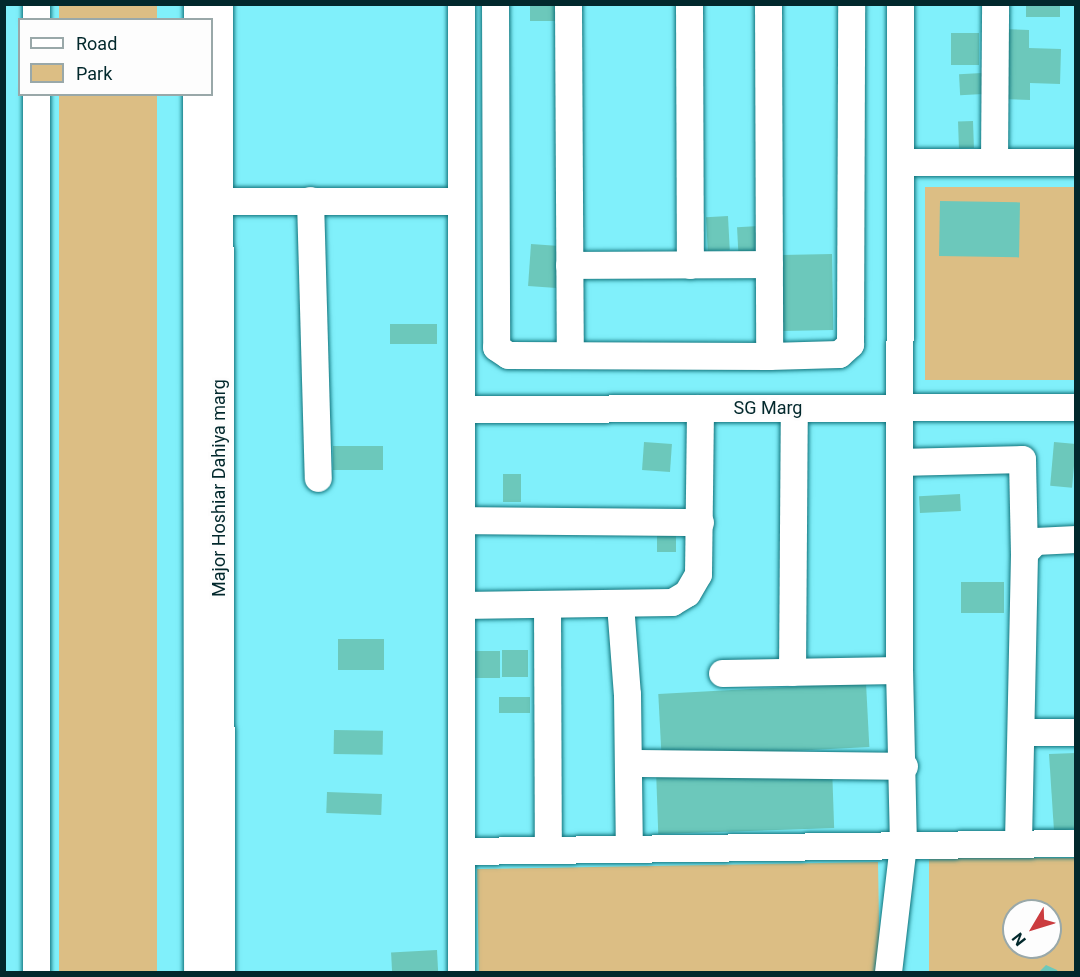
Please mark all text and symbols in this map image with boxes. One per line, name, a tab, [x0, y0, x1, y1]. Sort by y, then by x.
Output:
legend	[18, 18, 213, 96]
text: Road	[76, 33, 117, 54]
text: Park	[76, 63, 112, 84]
street label: Major Hoshiar Dahiya marg	[208, 379, 230, 597]
street label: SG Marg	[734, 397, 802, 419]
north arrow	[1002, 899, 1062, 959]
text: N	[1008, 929, 1030, 949]

